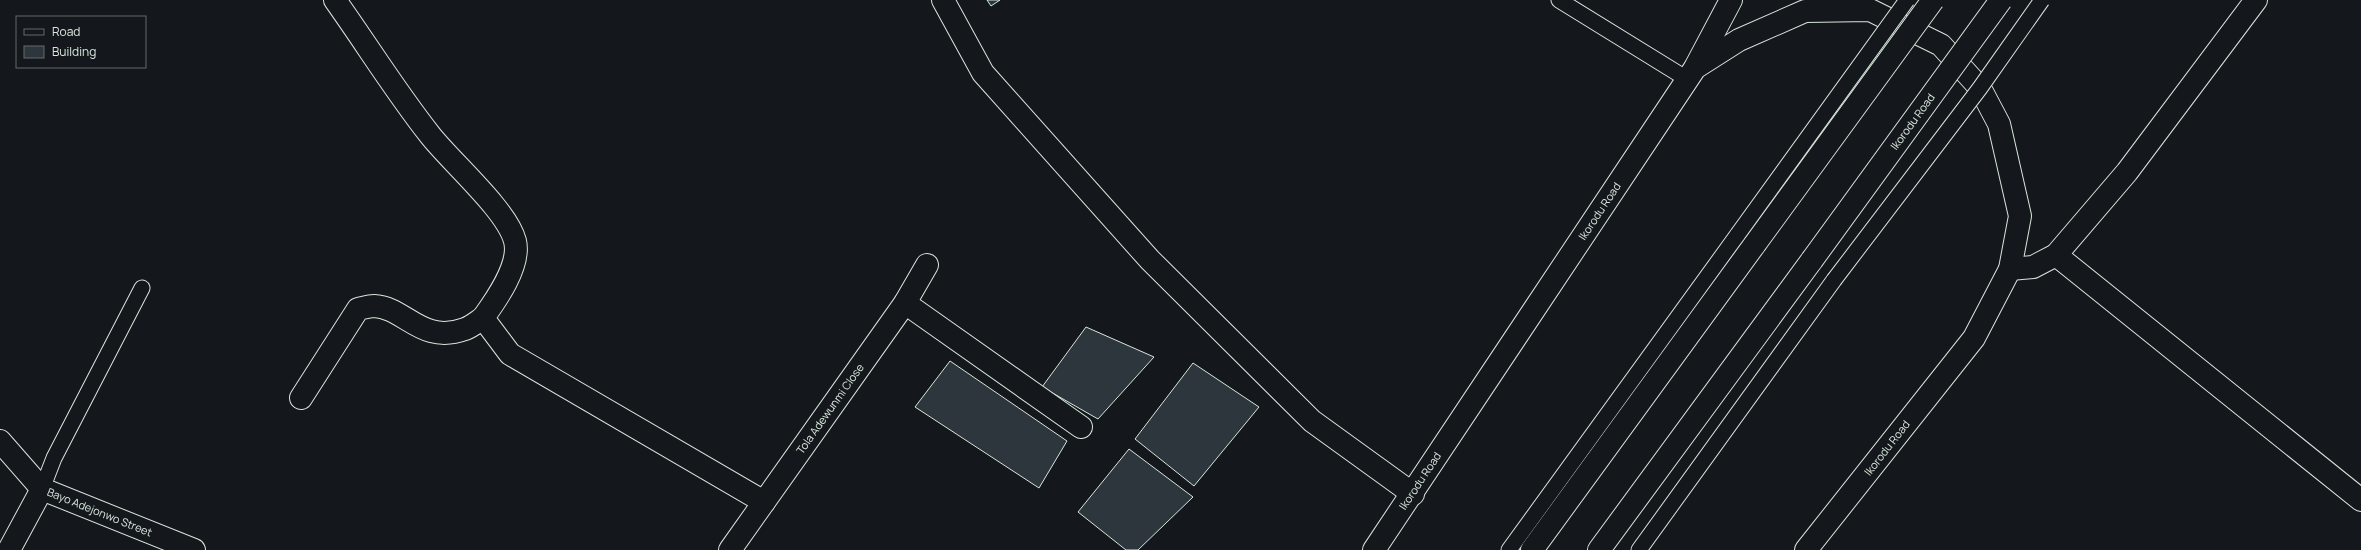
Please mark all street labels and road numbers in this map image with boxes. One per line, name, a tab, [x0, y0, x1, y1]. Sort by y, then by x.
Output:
street label: Ikorodu Road	[1887, 90, 1938, 153]
street label: Ikorodu Road	[1575, 179, 1624, 243]
street label: Tola Adewunmi Close	[792, 360, 867, 457]
street label: Ikorodu Road	[1860, 417, 1913, 478]
street label: Ikorodu Road	[1395, 449, 1444, 512]
street label: Bayo Adejonwo Street	[45, 484, 155, 540]

